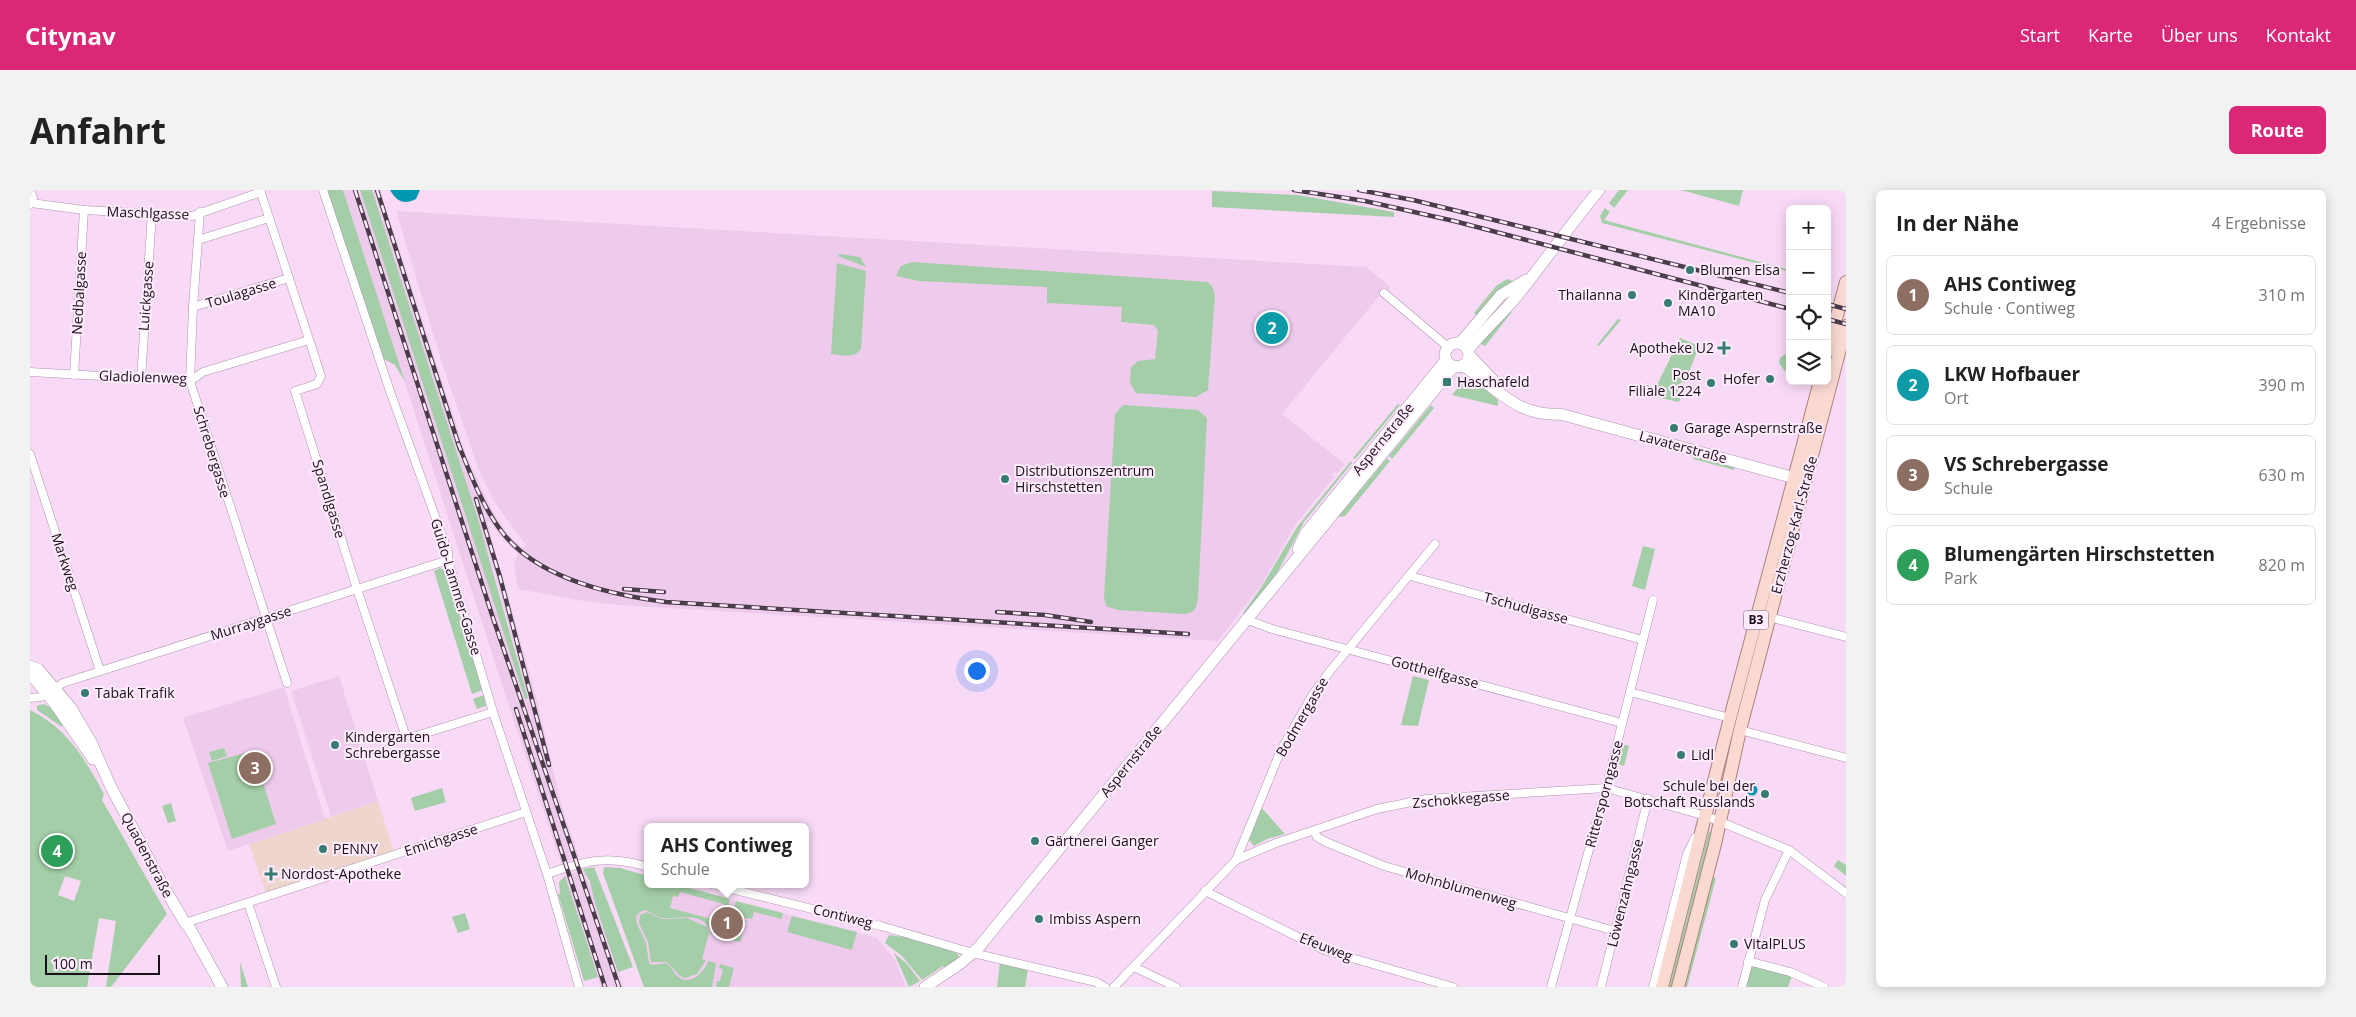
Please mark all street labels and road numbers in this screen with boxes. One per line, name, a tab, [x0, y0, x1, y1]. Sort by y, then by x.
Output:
street label: Maschlgasse	[106, 202, 190, 223]
street label: Nedbalgasse	[67, 251, 90, 335]
street label: Luickgasse	[134, 260, 157, 332]
street label: Toulagasse	[203, 273, 278, 312]
street label: Gladiolenweg	[99, 365, 188, 388]
street label: Aspernstraße	[1348, 398, 1418, 479]
street label: Schrebergasse	[189, 404, 236, 500]
street label: Lavaterstraße	[1637, 426, 1729, 467]
street label: Erzherzog-Karl-Straße	[1766, 454, 1821, 596]
street label: Spandlgasse	[309, 457, 350, 541]
street label: Guido-Lammer-Gasse	[427, 516, 486, 658]
street label: Markweg	[47, 530, 84, 594]
street label: Tschudigasse	[1482, 587, 1571, 628]
street label: Murraygasse	[208, 600, 294, 645]
road number: B3	[1744, 610, 1768, 630]
street label: Gotthelfgasse	[1389, 651, 1481, 692]
street label: Bodmergasse	[1271, 673, 1332, 760]
street label: Aspernstraße	[1096, 720, 1166, 801]
street label: Rittersporngasse	[1580, 738, 1627, 850]
street label: Zschokkegasse	[1412, 785, 1511, 812]
street label: Quadenstraße	[117, 809, 178, 901]
street label: Emichgasse	[402, 819, 480, 860]
street label: Löwenzahngasse	[1602, 837, 1647, 949]
street label: Mohnblumenweg	[1403, 863, 1519, 913]
street label: Contiweg	[811, 899, 875, 932]
street label: Efeuweg	[1297, 928, 1356, 965]

